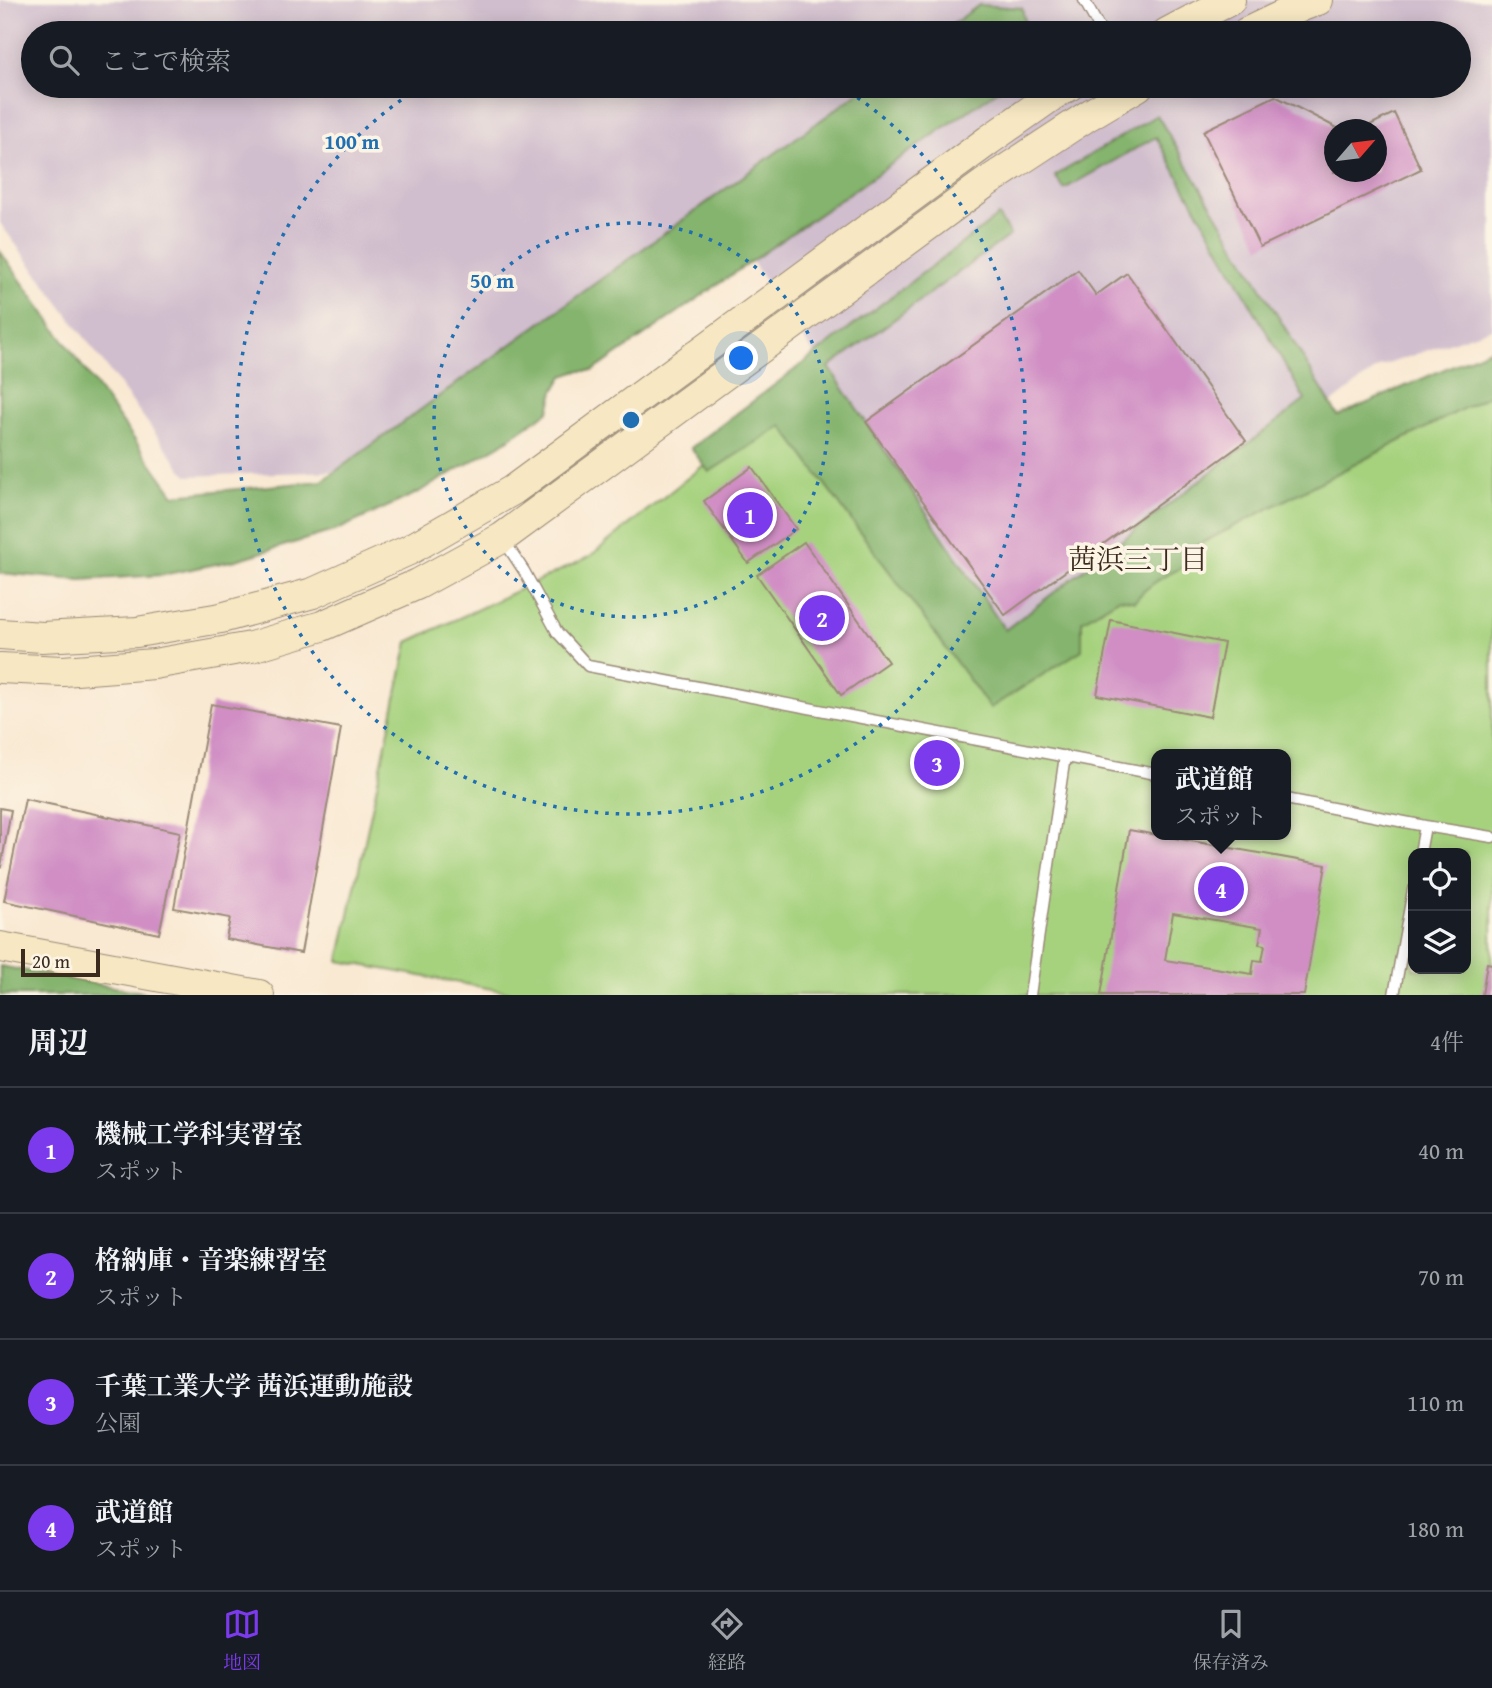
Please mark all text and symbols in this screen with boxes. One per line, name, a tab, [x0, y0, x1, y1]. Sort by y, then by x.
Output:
search box	[21, 21, 1471, 98]
icon: search	[45, 41, 83, 79]
text: ここで検索	[101, 41, 231, 80]
north arrow	[1324, 119, 1387, 182]
text: 100 m	[324, 126, 380, 157]
text: 50 m	[470, 265, 514, 296]
your location	[724, 341, 758, 375]
centre of rings	[619, 408, 643, 432]
pin: 1	[727, 489, 773, 541]
district label: 茜浜三丁目	[1068, 538, 1208, 579]
pin: 2	[799, 592, 845, 644]
pin: 3	[914, 737, 960, 789]
popup	[1151, 749, 1291, 840]
text: 武道館	[1175, 759, 1253, 798]
text: スポット	[1175, 799, 1267, 832]
map controls	[1408, 848, 1471, 974]
button: locate	[1408, 848, 1471, 911]
pin: 4	[1198, 863, 1244, 915]
button: layers	[1408, 911, 1471, 974]
scale bar	[21, 946, 100, 978]
text: 20 m	[32, 947, 70, 975]
text: 周辺	[28, 1020, 88, 1064]
text: 4件	[1430, 1025, 1464, 1058]
text: 機械工学科実習室	[95, 1114, 303, 1153]
text: 1	[45, 1134, 57, 1167]
text: 40 m	[1418, 1134, 1464, 1167]
text: スポット	[95, 1154, 187, 1187]
text: 格納庫 ･ 音楽練習室	[95, 1240, 327, 1279]
text: 2	[45, 1260, 57, 1293]
text: 70 m	[1418, 1260, 1464, 1293]
text: スポット	[95, 1280, 187, 1313]
text: 千葉工業大学 茜浜運動施設	[95, 1366, 413, 1405]
text: 3	[45, 1386, 57, 1419]
text: 110 m	[1407, 1386, 1464, 1419]
text: 公園	[95, 1406, 141, 1439]
text: 武道館	[95, 1492, 173, 1531]
text: 4	[45, 1512, 57, 1545]
text: 180 m	[1407, 1512, 1464, 1545]
text: スポット	[95, 1532, 187, 1565]
tab: 地図	[223, 1605, 261, 1676]
tab: 経路	[708, 1605, 746, 1676]
tab: 保存済み	[1193, 1605, 1269, 1676]

